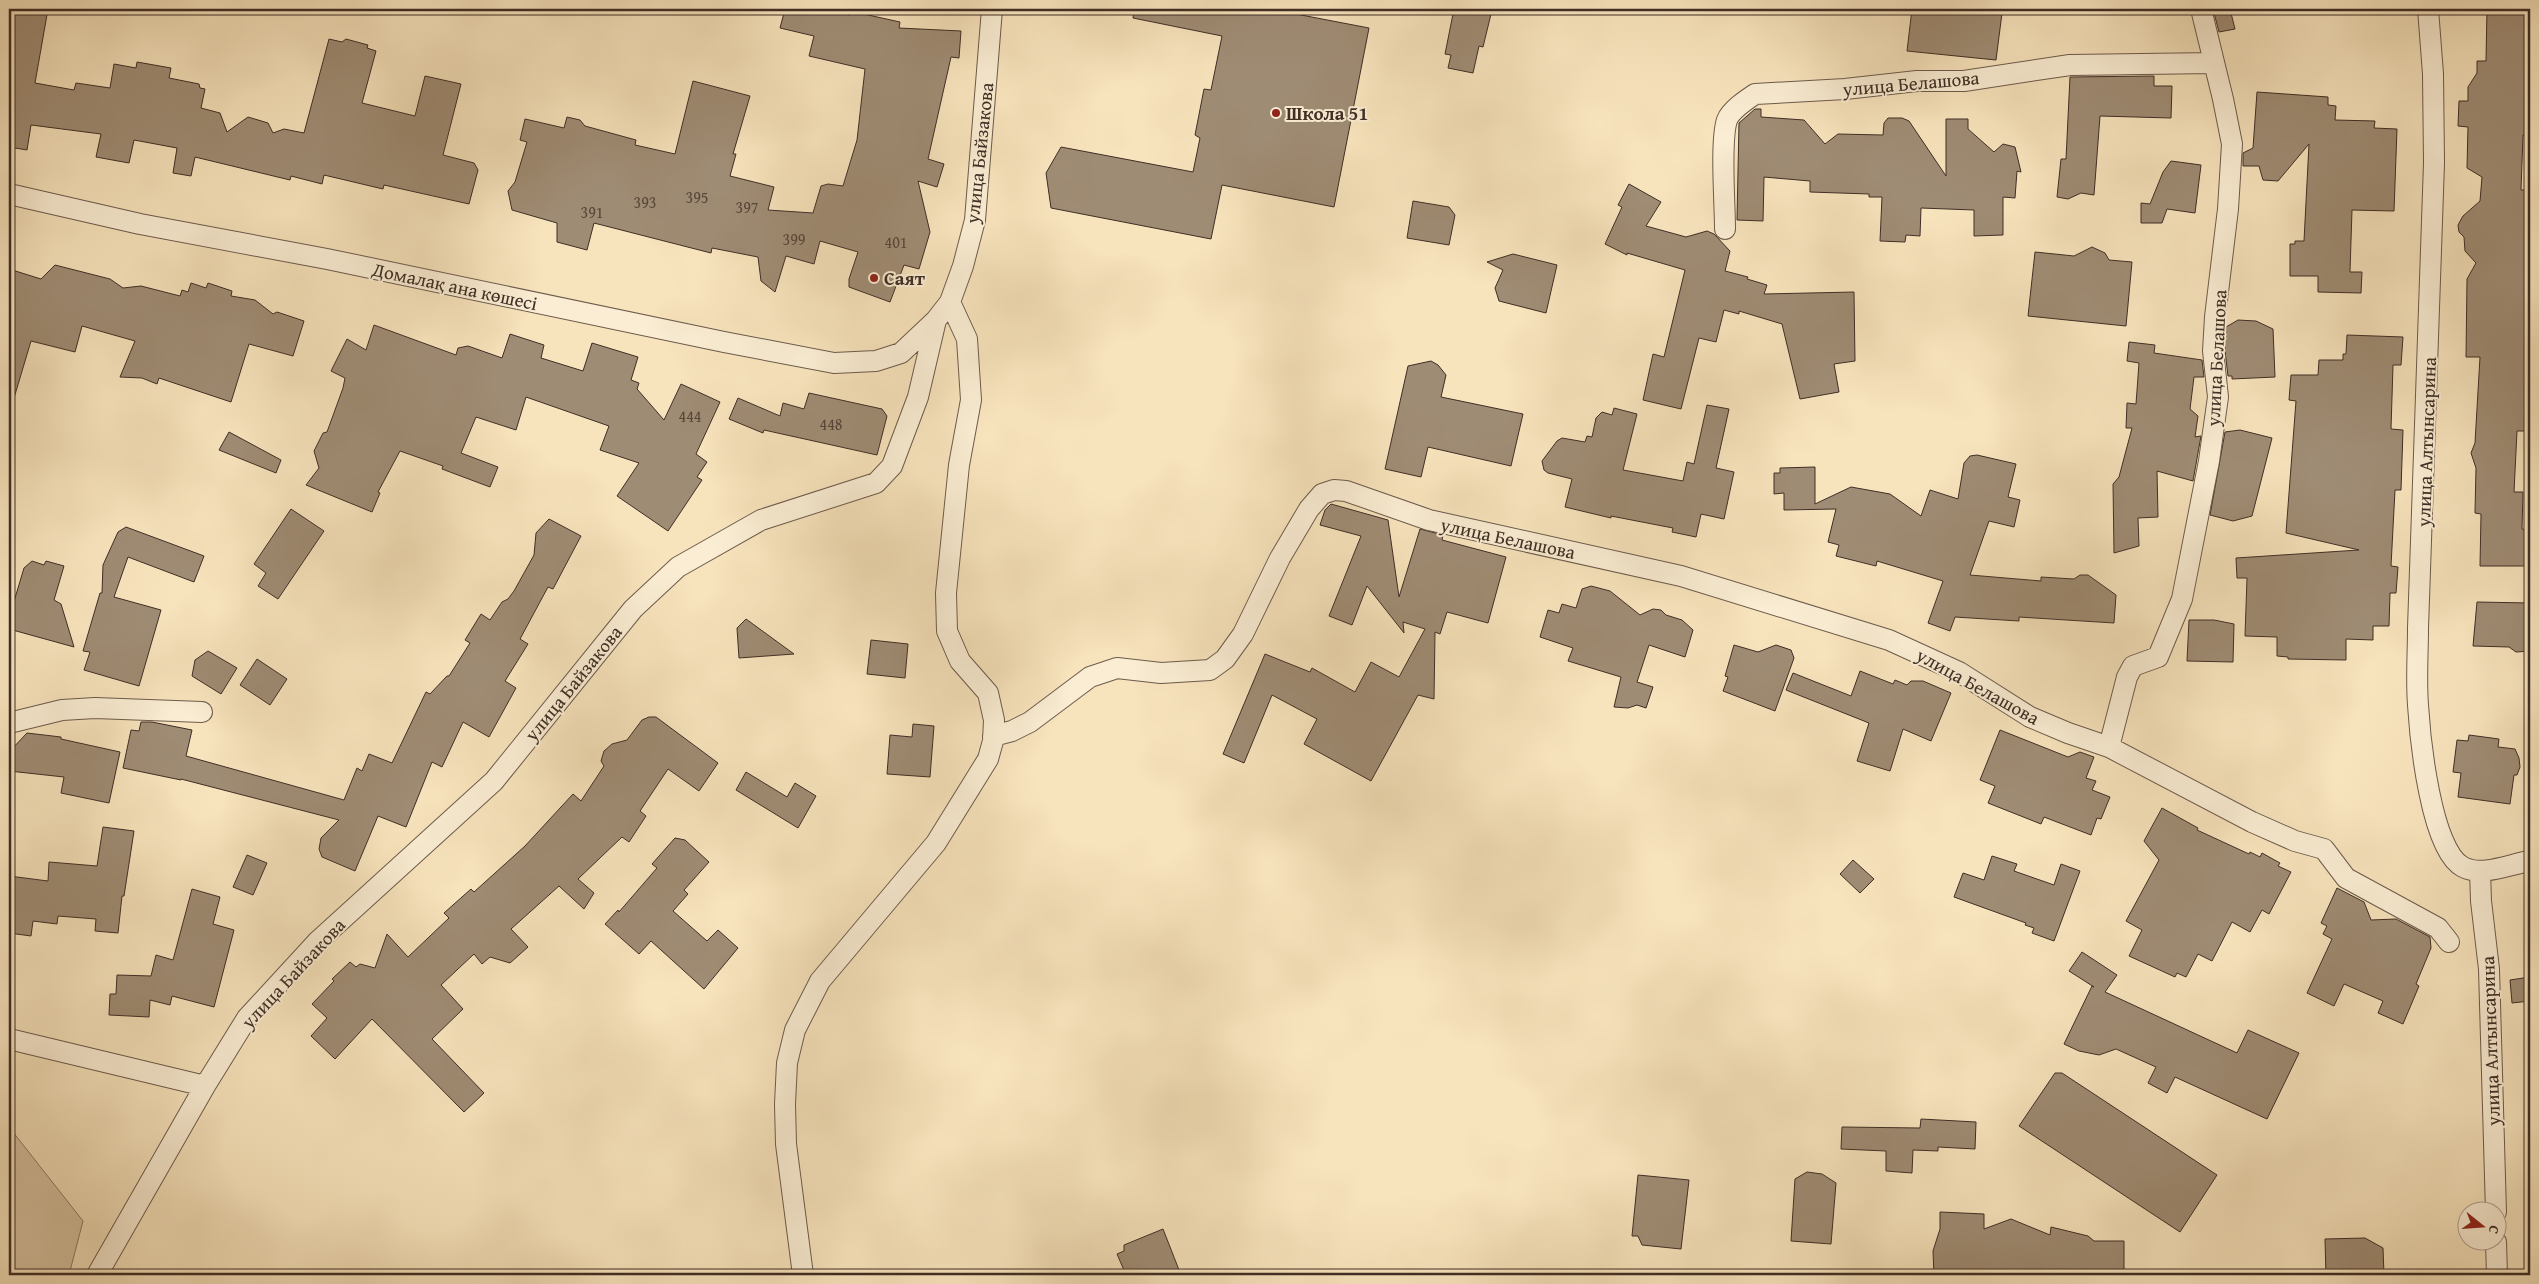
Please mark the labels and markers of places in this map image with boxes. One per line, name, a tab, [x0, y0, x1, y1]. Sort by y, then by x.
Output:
place label: Школа 51	[1286, 99, 1368, 127]
marker: Школа 51	[1270, 107, 1282, 119]
place label: Саят	[884, 264, 926, 292]
marker: Саят	[868, 272, 880, 284]

